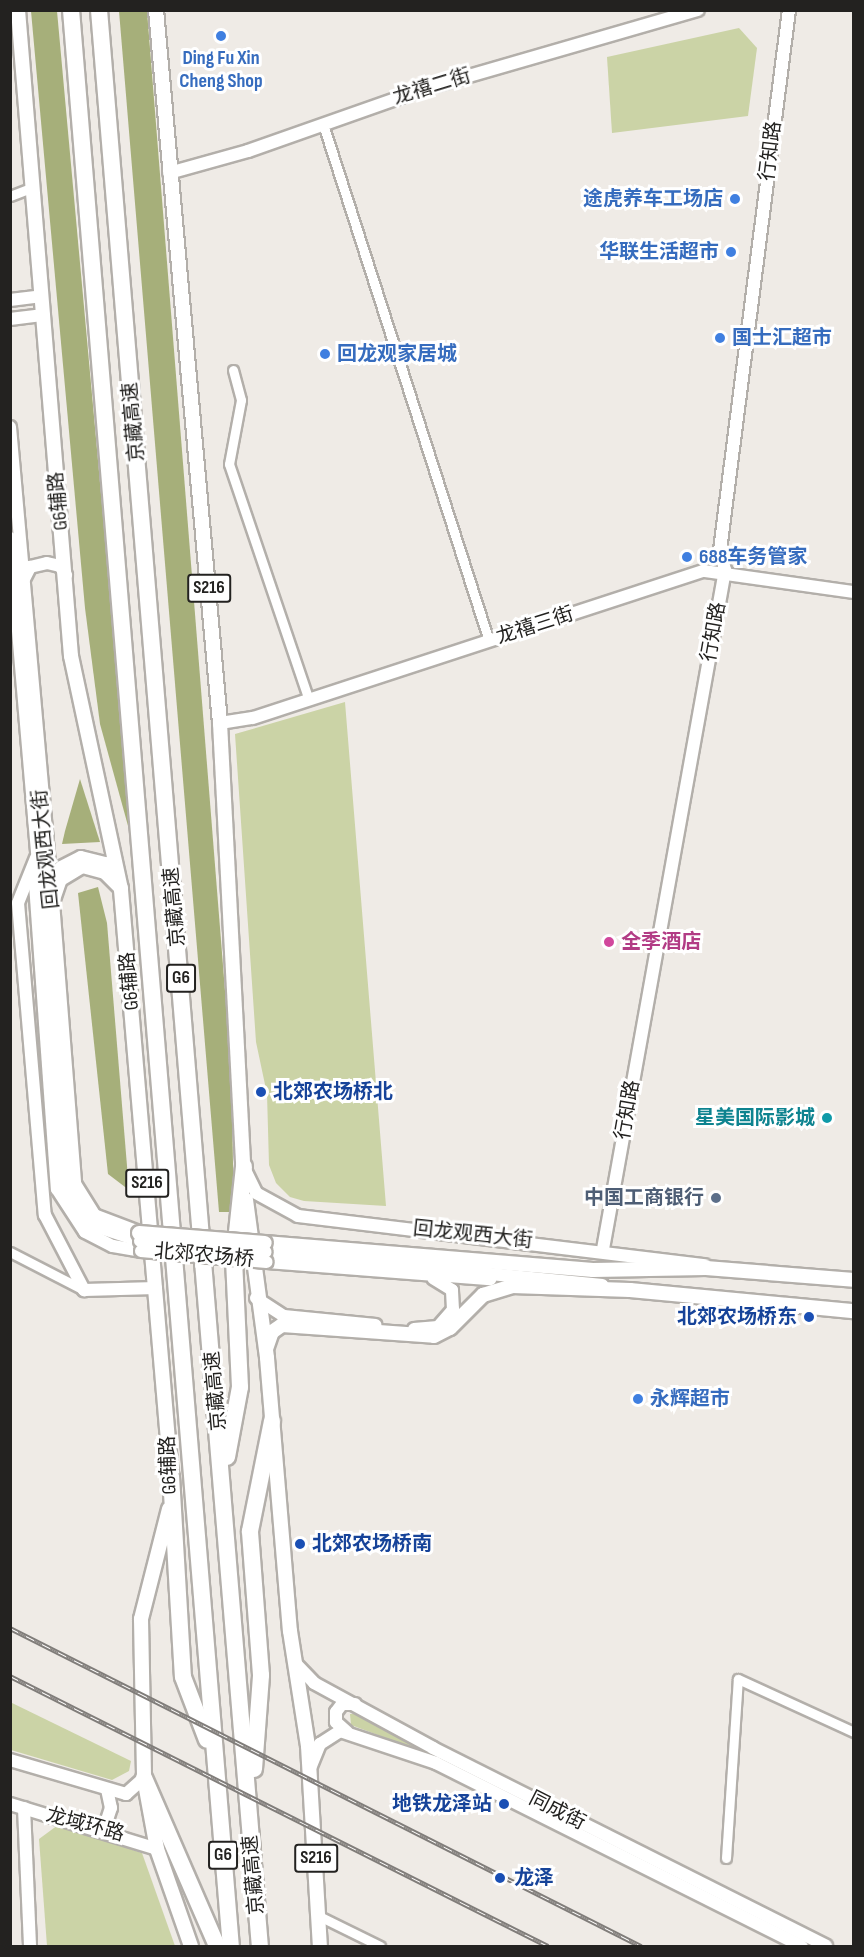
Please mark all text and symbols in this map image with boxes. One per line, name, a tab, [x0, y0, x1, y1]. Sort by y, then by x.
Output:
marker: Ding Fu Xin Cheng Shop	[214, 29, 228, 43]
place label: Ding Fu Xin Cheng Shop	[179, 46, 263, 93]
street label: 龙禧二街	[390, 64, 474, 110]
street label: 行知路	[755, 120, 787, 182]
place label: 途虎养车工场店	[583, 187, 723, 211]
marker: 途虎养车工场店	[728, 192, 742, 206]
place label: 华联生活超市	[599, 240, 719, 264]
marker: 华联生活超市	[724, 245, 738, 259]
place label: 国士汇超市	[732, 326, 832, 350]
marker: 国士汇超市	[713, 331, 727, 345]
place label: 回龙观家居城	[337, 342, 457, 366]
marker: 回龙观家居城	[318, 347, 332, 361]
street label: 京藏高速	[119, 381, 149, 463]
street label: G6辅路	[44, 471, 74, 531]
place label: 688车务管家	[699, 545, 807, 569]
marker: 688车务管家	[680, 550, 694, 564]
road number: S216	[186, 573, 232, 603]
street label: 行知路	[697, 600, 731, 664]
street label: 龙禧三街	[493, 602, 577, 650]
street label: 回龙观西大街	[28, 788, 64, 910]
street label: 京藏高速	[160, 866, 190, 948]
place label: 全季酒店	[621, 930, 701, 954]
marker: 全季酒店	[602, 935, 616, 949]
street label: G6辅路	[115, 951, 145, 1011]
road number: G6	[166, 963, 196, 993]
street label: 行知路	[611, 1078, 645, 1142]
place label: 北郊农场桥北	[273, 1080, 393, 1104]
marker: 北郊农场桥北	[254, 1085, 268, 1099]
place label: 星美国际影城	[695, 1106, 815, 1130]
marker: 星美国际影城	[820, 1111, 834, 1125]
road number: S216	[124, 1168, 170, 1198]
place label: 中国工商银行	[584, 1186, 704, 1210]
marker: 中国工商银行	[709, 1191, 723, 1205]
street label: 回龙观西大街	[412, 1217, 534, 1253]
street label: 北郊农场桥	[153, 1240, 255, 1272]
place label: 北郊农场桥东	[677, 1305, 797, 1329]
marker: 北郊农场桥东	[802, 1310, 816, 1324]
street label: 京藏高速	[201, 1350, 231, 1432]
place label: 永辉超市	[650, 1387, 730, 1411]
marker: 永辉超市	[631, 1392, 645, 1406]
street label: G6辅路	[156, 1435, 182, 1495]
place label: 北郊农场桥南	[312, 1532, 432, 1556]
marker: 北郊农场桥南	[293, 1537, 307, 1551]
street label: 同成街	[525, 1787, 589, 1835]
place label: 地铁龙泽站	[392, 1792, 492, 1816]
marker: 地铁龙泽站	[497, 1797, 511, 1811]
street label: 龙域环路	[43, 1803, 127, 1847]
street label: 京藏高速	[239, 1834, 269, 1916]
road number: G6	[208, 1840, 238, 1870]
road number: S216	[294, 1843, 338, 1873]
place label: 龙泽	[514, 1866, 554, 1890]
marker: 龙泽	[491, 1869, 509, 1887]

